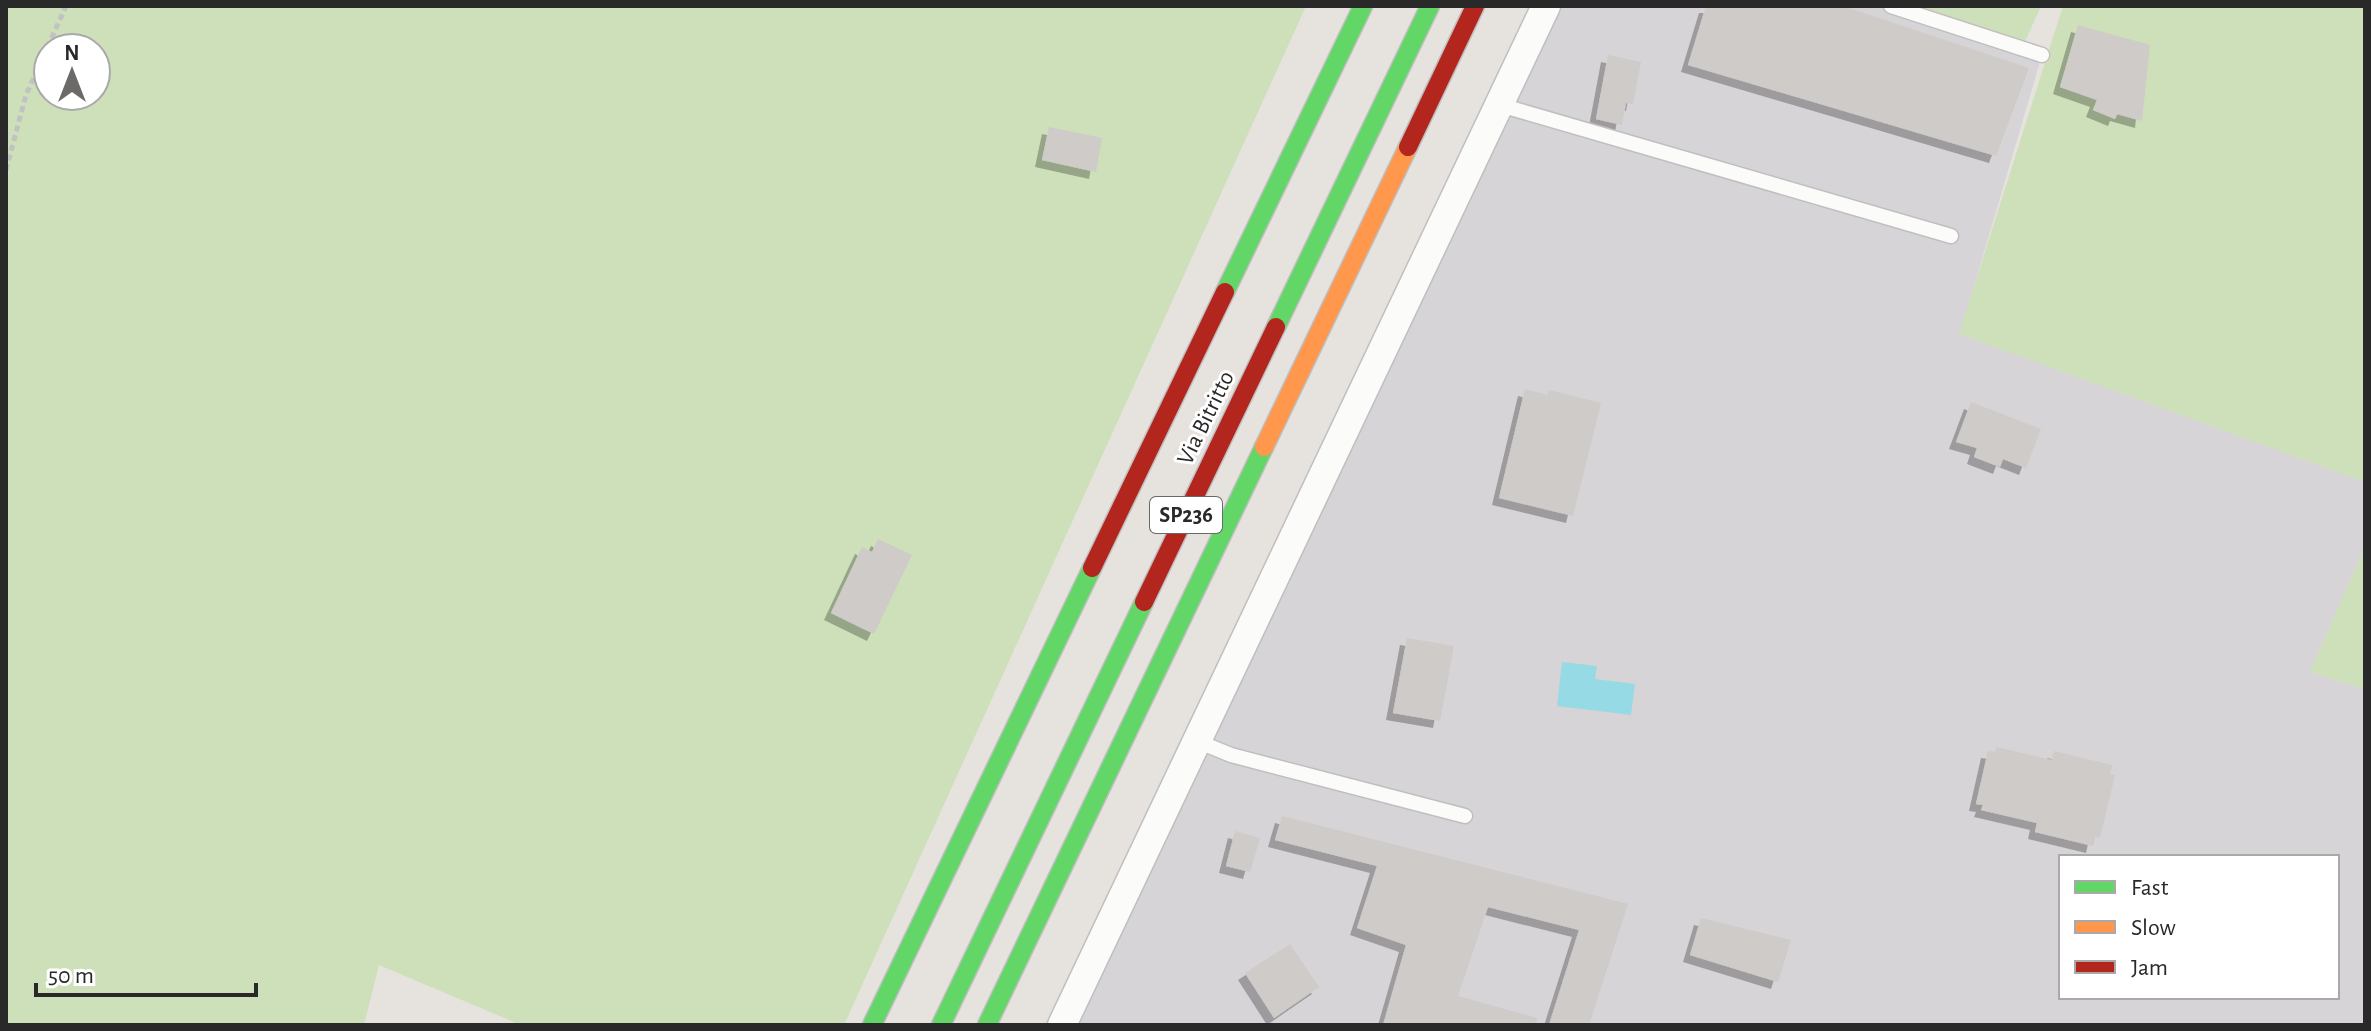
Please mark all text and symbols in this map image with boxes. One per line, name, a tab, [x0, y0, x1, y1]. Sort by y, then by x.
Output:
north arrow	[32, 32, 112, 112]
text: N	[64, 42, 80, 64]
street label: Via Bitritto	[1173, 367, 1239, 469]
road number: SP236	[1150, 497, 1222, 533]
legend	[2059, 855, 2339, 999]
text: Fast	[2131, 876, 2169, 900]
text: Slow	[2131, 916, 2176, 940]
scale bar	[36, 947, 256, 997]
text: Jam	[2131, 956, 2168, 980]
text: 50 m	[48, 964, 94, 988]

